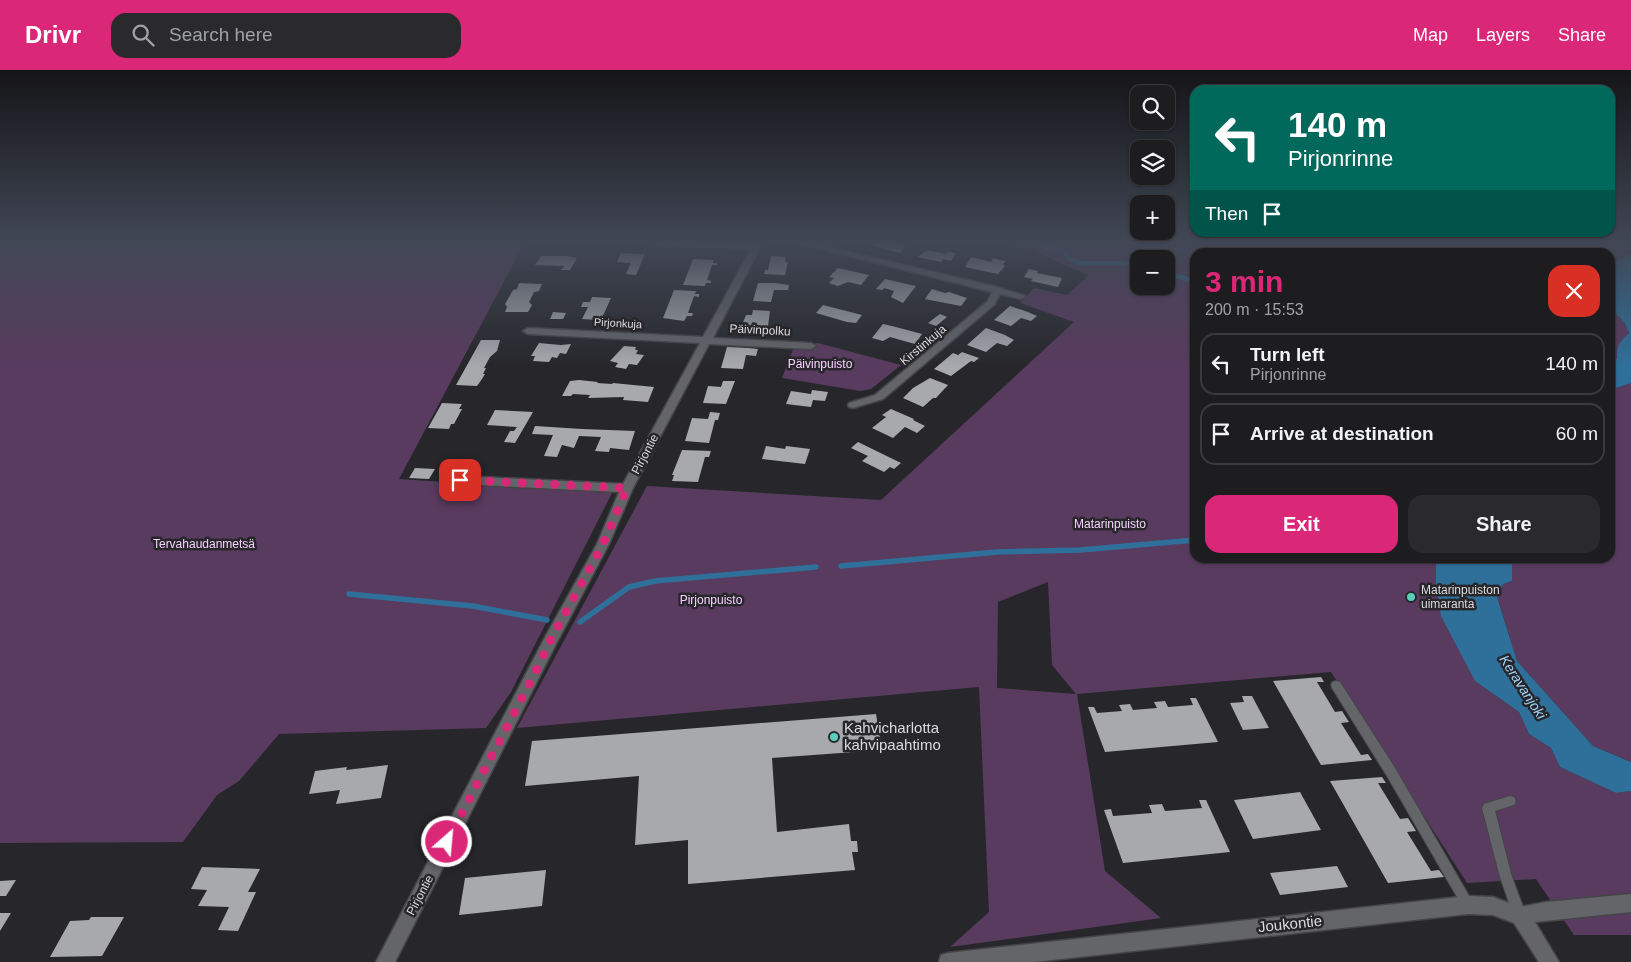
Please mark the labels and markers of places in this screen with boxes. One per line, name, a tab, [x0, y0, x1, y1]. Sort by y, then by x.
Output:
pin	[439, 459, 481, 501]
place label: Matarinpuiston uimaranta	[1421, 583, 1500, 611]
marker: Matarinpuiston uimaranta	[1405, 591, 1417, 603]
place label: Kahvicharlotta kahvipaahtimo	[844, 719, 941, 753]
marker: Kahvicharlotta kahvipaahtimo	[828, 731, 840, 743]

